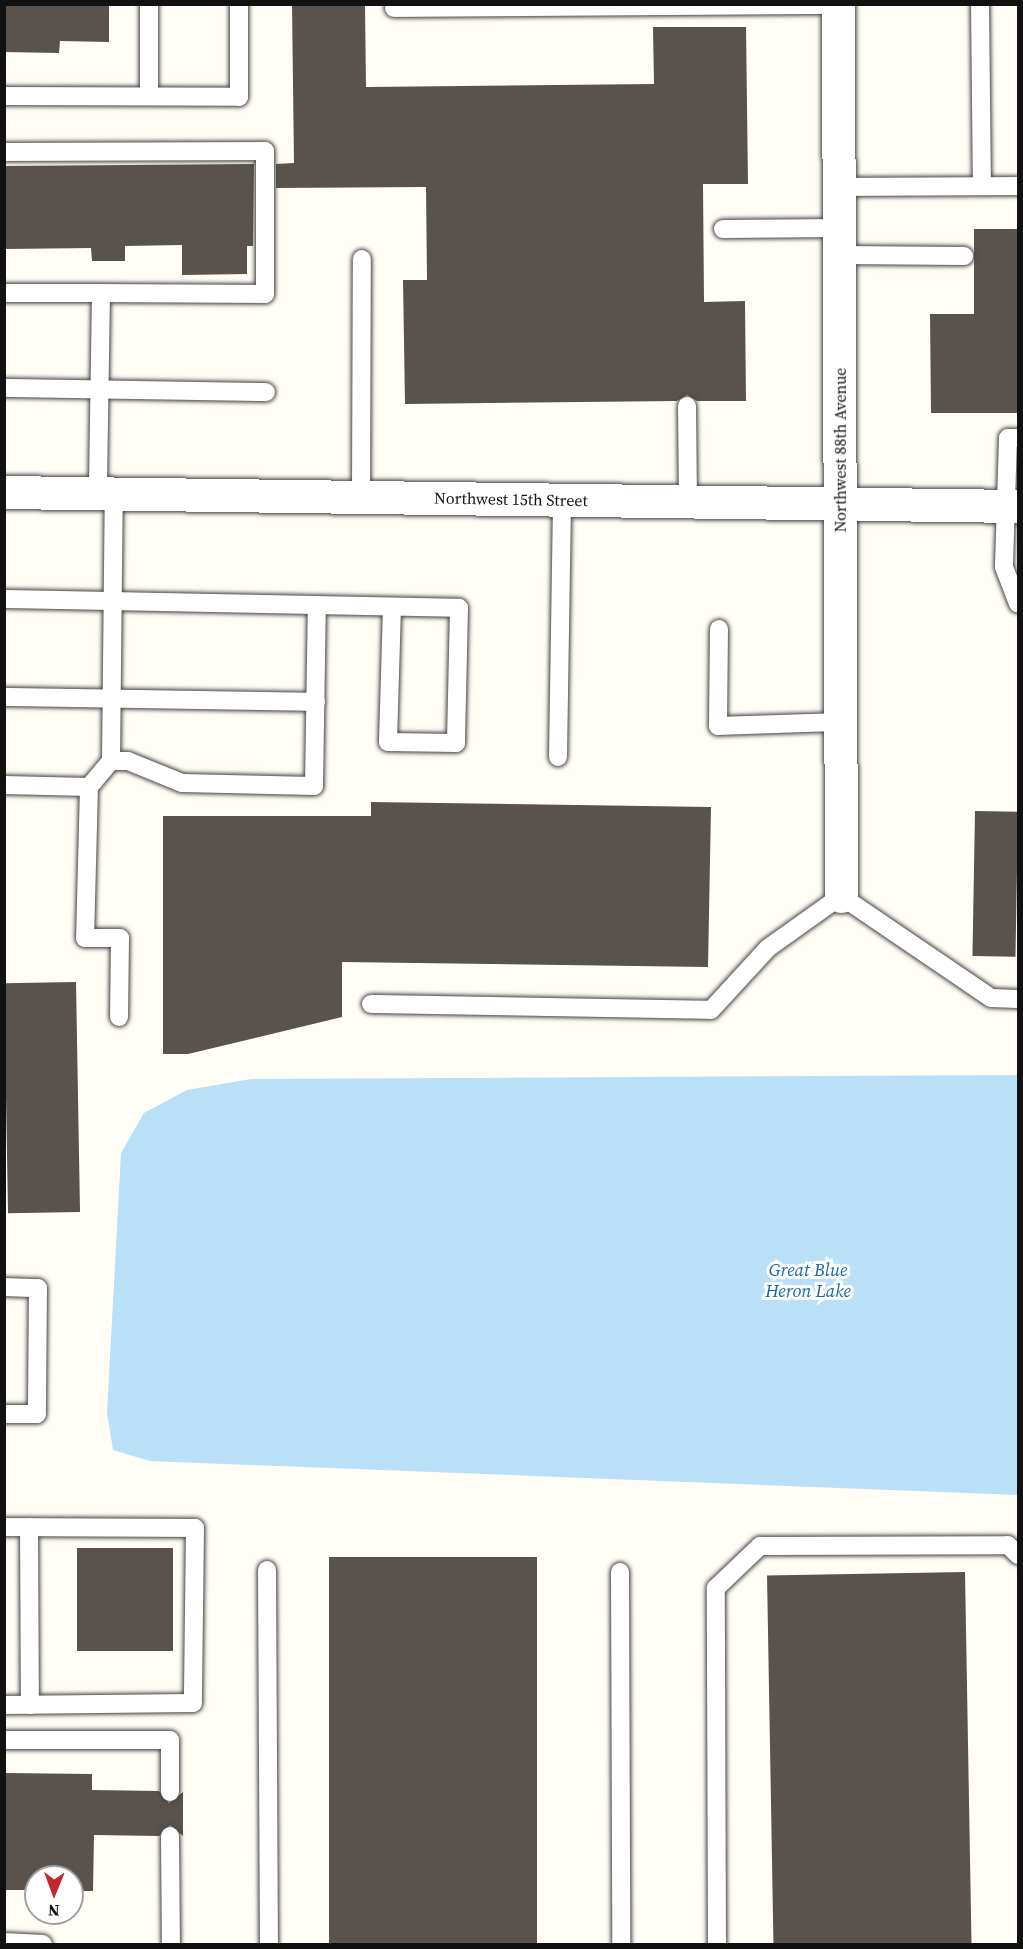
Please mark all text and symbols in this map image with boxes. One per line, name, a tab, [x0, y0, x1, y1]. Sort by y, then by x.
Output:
street label: Northwest 88th Avenue	[830, 368, 850, 532]
street label: Northwest 15th Street	[434, 488, 588, 510]
water label: Great Blue Heron Lake	[765, 1260, 851, 1302]
north arrow	[24, 1865, 84, 1925]
text: N	[48, 1900, 60, 1922]

